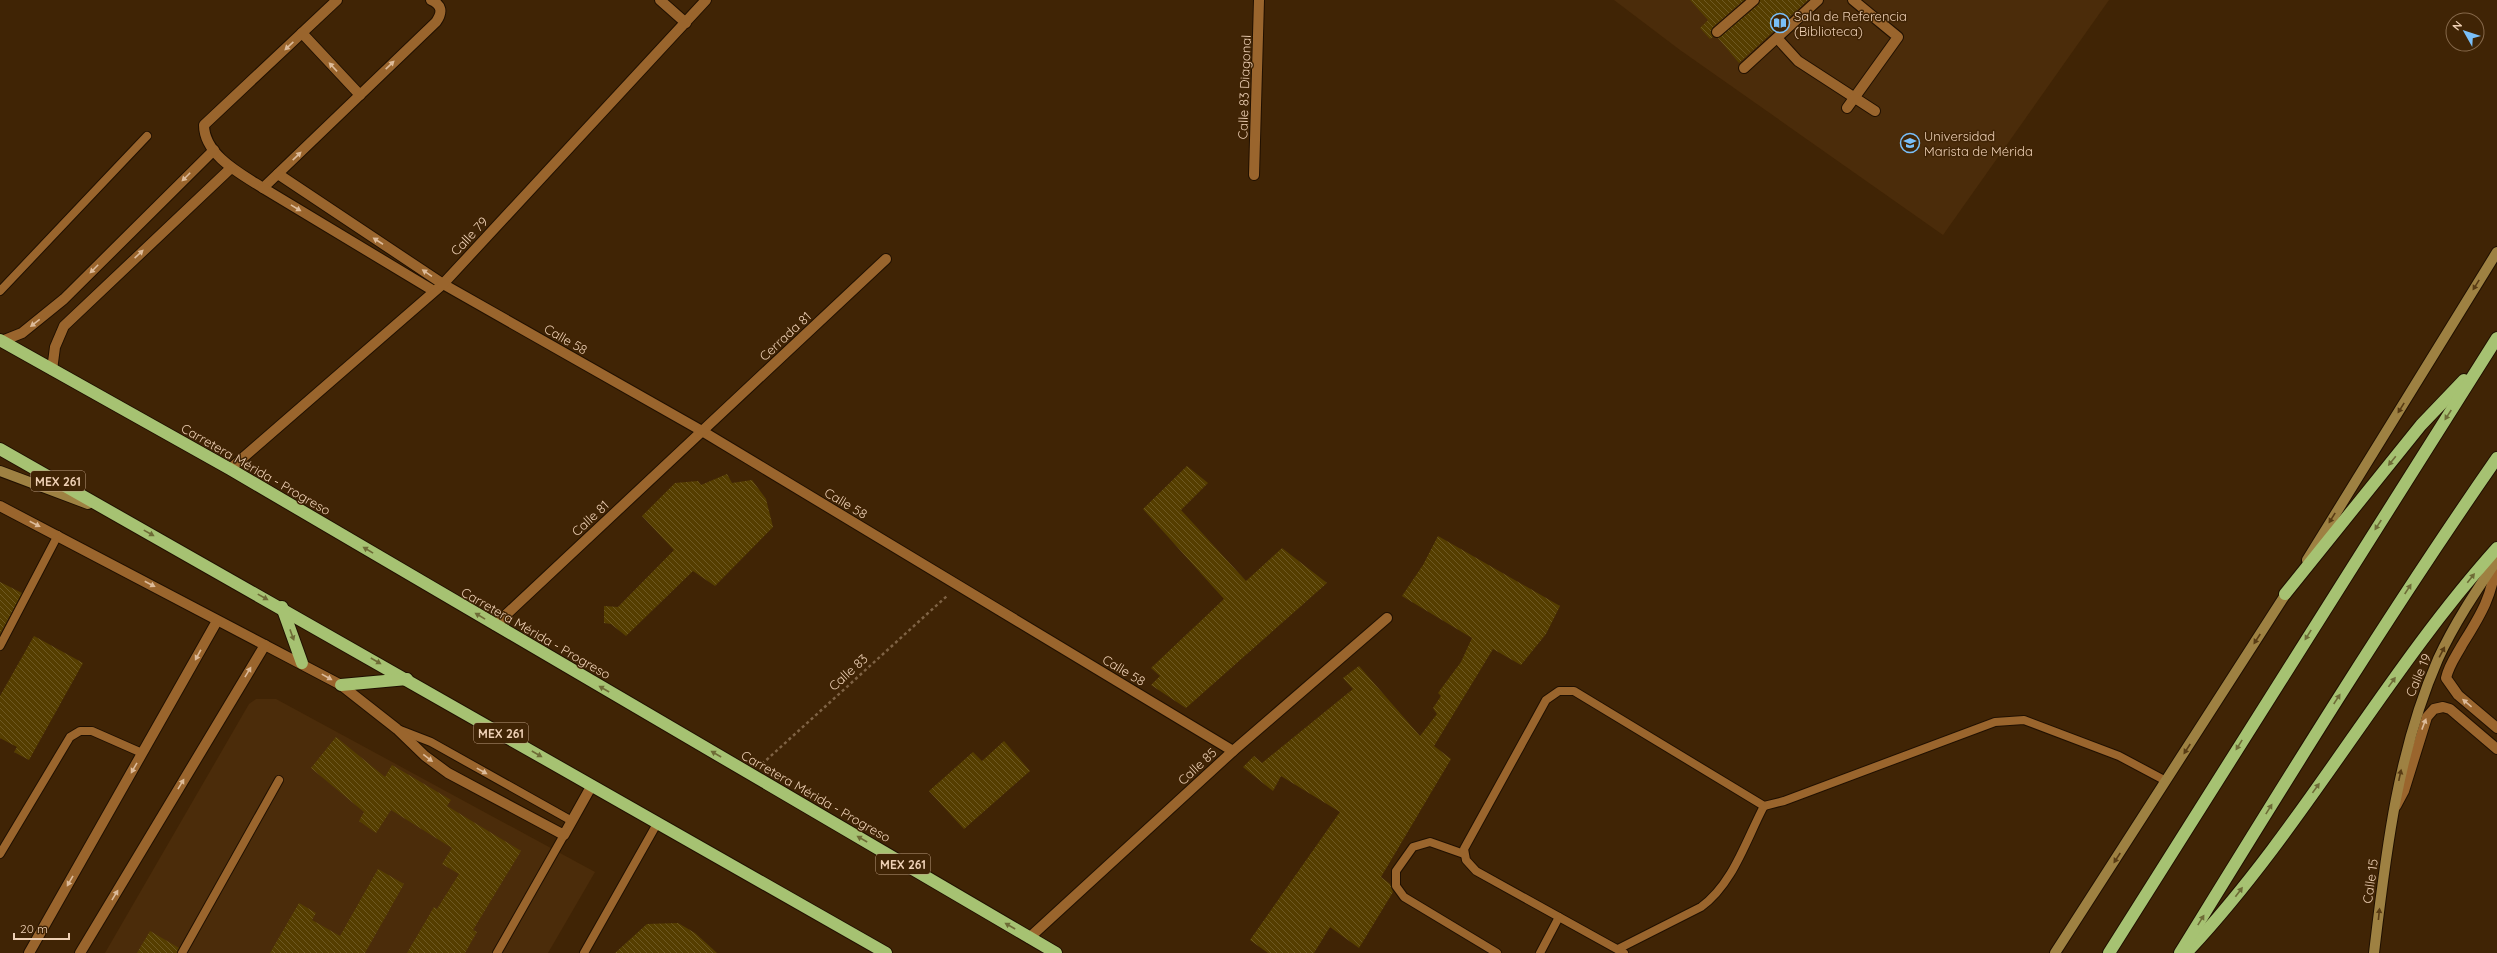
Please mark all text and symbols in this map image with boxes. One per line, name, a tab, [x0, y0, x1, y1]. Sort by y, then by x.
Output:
place label: Sala de Referencia (Biblioteca)	[1794, 8, 1907, 39]
library icon: Sala de Referencia (Biblioteca)	[1769, 12, 1791, 34]
north arrow	[2445, 12, 2485, 52]
text: N	[2449, 18, 2465, 33]
street label: Calle 83 Diagonal	[1234, 34, 1254, 140]
one-way arrow	[284, 41, 294, 51]
one-way arrow	[385, 61, 395, 70]
one-way arrow	[328, 62, 338, 72]
place label: Universidad Marista de Mérida	[1924, 128, 2033, 159]
school or university icon: Universidad Marista de Mérida	[1899, 132, 1921, 154]
one-way arrow	[292, 151, 302, 161]
one-way arrow	[181, 172, 191, 182]
one-way arrow	[290, 205, 302, 212]
street label: Calle 79	[447, 213, 491, 259]
one-way arrow	[373, 237, 383, 245]
one-way arrow	[134, 249, 144, 258]
one-way arrow	[89, 264, 99, 274]
one-way arrow	[422, 269, 432, 277]
one-way arrow	[2473, 279, 2480, 291]
street label: Cerrada 81	[756, 308, 814, 364]
one-way arrow	[30, 319, 41, 328]
street label: Calle 58	[542, 320, 590, 358]
one-way arrow	[2397, 402, 2404, 414]
one-way arrow	[2444, 410, 2451, 421]
street label: Carretera Mérida - Progreso	[179, 420, 334, 518]
one-way arrow	[2388, 455, 2397, 466]
road number: MEX 261	[31, 471, 85, 491]
street label: Calle 58	[822, 484, 870, 522]
street label: Calle 81	[568, 497, 612, 539]
one-way arrow	[2329, 512, 2336, 524]
one-way arrow	[2374, 519, 2381, 531]
one-way arrow	[29, 520, 41, 527]
one-way arrow	[144, 529, 155, 536]
one-way arrow	[362, 547, 374, 554]
one-way arrow	[2466, 573, 2475, 584]
one-way arrow	[144, 581, 155, 588]
one-way arrow	[2404, 583, 2411, 595]
street label: Carretera Mérida - Progreso	[459, 584, 614, 682]
one-way arrow	[257, 593, 269, 600]
one-way arrow	[474, 613, 486, 620]
one-way arrow	[289, 630, 295, 642]
one-way arrow	[2304, 630, 2312, 640]
one-way arrow	[2253, 634, 2261, 644]
one-way arrow	[2439, 646, 2445, 658]
one-way arrow	[194, 649, 201, 660]
street label: Calle 83	[825, 650, 871, 694]
street label: Calle 58	[1100, 651, 1148, 689]
street label: Calle 19	[2402, 651, 2434, 699]
one-way arrow	[370, 658, 382, 664]
one-way arrow	[245, 666, 252, 678]
one-way arrow	[321, 674, 333, 681]
one-way arrow	[2388, 677, 2396, 687]
one-way arrow	[598, 685, 610, 692]
one-way arrow	[2333, 693, 2341, 704]
one-way arrow	[2462, 698, 2473, 707]
one-way arrow	[2422, 718, 2428, 730]
road number: MEX 261	[474, 723, 528, 743]
one-way arrow	[2235, 740, 2243, 750]
street label: Calle 85	[1174, 744, 1220, 788]
one-way arrow	[2183, 744, 2191, 754]
street label: Carretera Mérida - Progreso	[739, 747, 894, 845]
one-way arrow	[531, 750, 543, 757]
one-way arrow	[710, 751, 722, 758]
one-way arrow	[423, 754, 434, 762]
one-way arrow	[131, 762, 137, 774]
one-way arrow	[476, 768, 488, 775]
one-way arrow	[2398, 769, 2404, 781]
one-way arrow	[178, 778, 185, 790]
one-way arrow	[2312, 782, 2320, 793]
one-way arrow	[2265, 803, 2272, 815]
one-way arrow	[856, 836, 868, 843]
one-way arrow	[2113, 852, 2120, 864]
road number: MEX 261	[876, 854, 930, 874]
street label: Calle 15	[2359, 858, 2381, 904]
one-way arrow	[67, 875, 73, 887]
one-way arrow	[2235, 887, 2243, 898]
one-way arrow	[111, 890, 118, 901]
one-way arrow	[2376, 908, 2382, 920]
one-way arrow	[2197, 914, 2204, 926]
scale bar	[14, 915, 69, 941]
text: 20 m	[20, 921, 48, 936]
one-way arrow	[1004, 923, 1016, 930]

